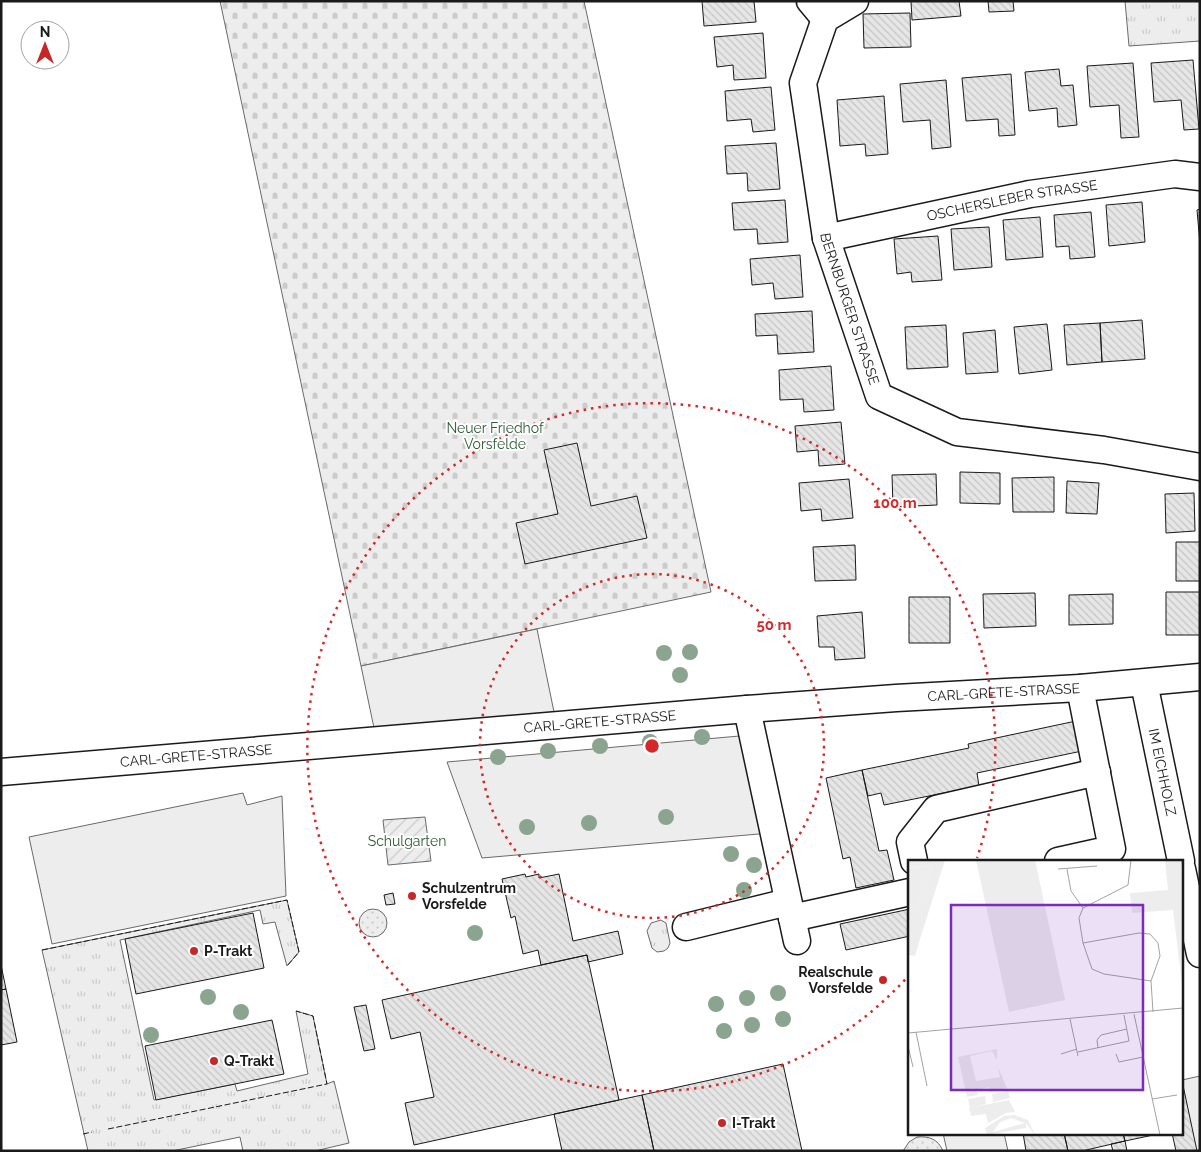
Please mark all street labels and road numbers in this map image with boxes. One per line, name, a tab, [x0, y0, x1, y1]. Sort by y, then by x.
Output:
street label: OSCHERSLEBER STRASSE	[925, 177, 1098, 224]
street label: BERNBURGER STRASSE	[817, 232, 883, 387]
street label: CARL-GRETE-STRASSE	[927, 680, 1081, 704]
street label: CARL-GRETE-STRASSE	[523, 707, 677, 736]
street label: IM EICHHOLZ	[1146, 727, 1179, 818]
street label: CARL-GRETE-STRASSE	[119, 741, 273, 770]

